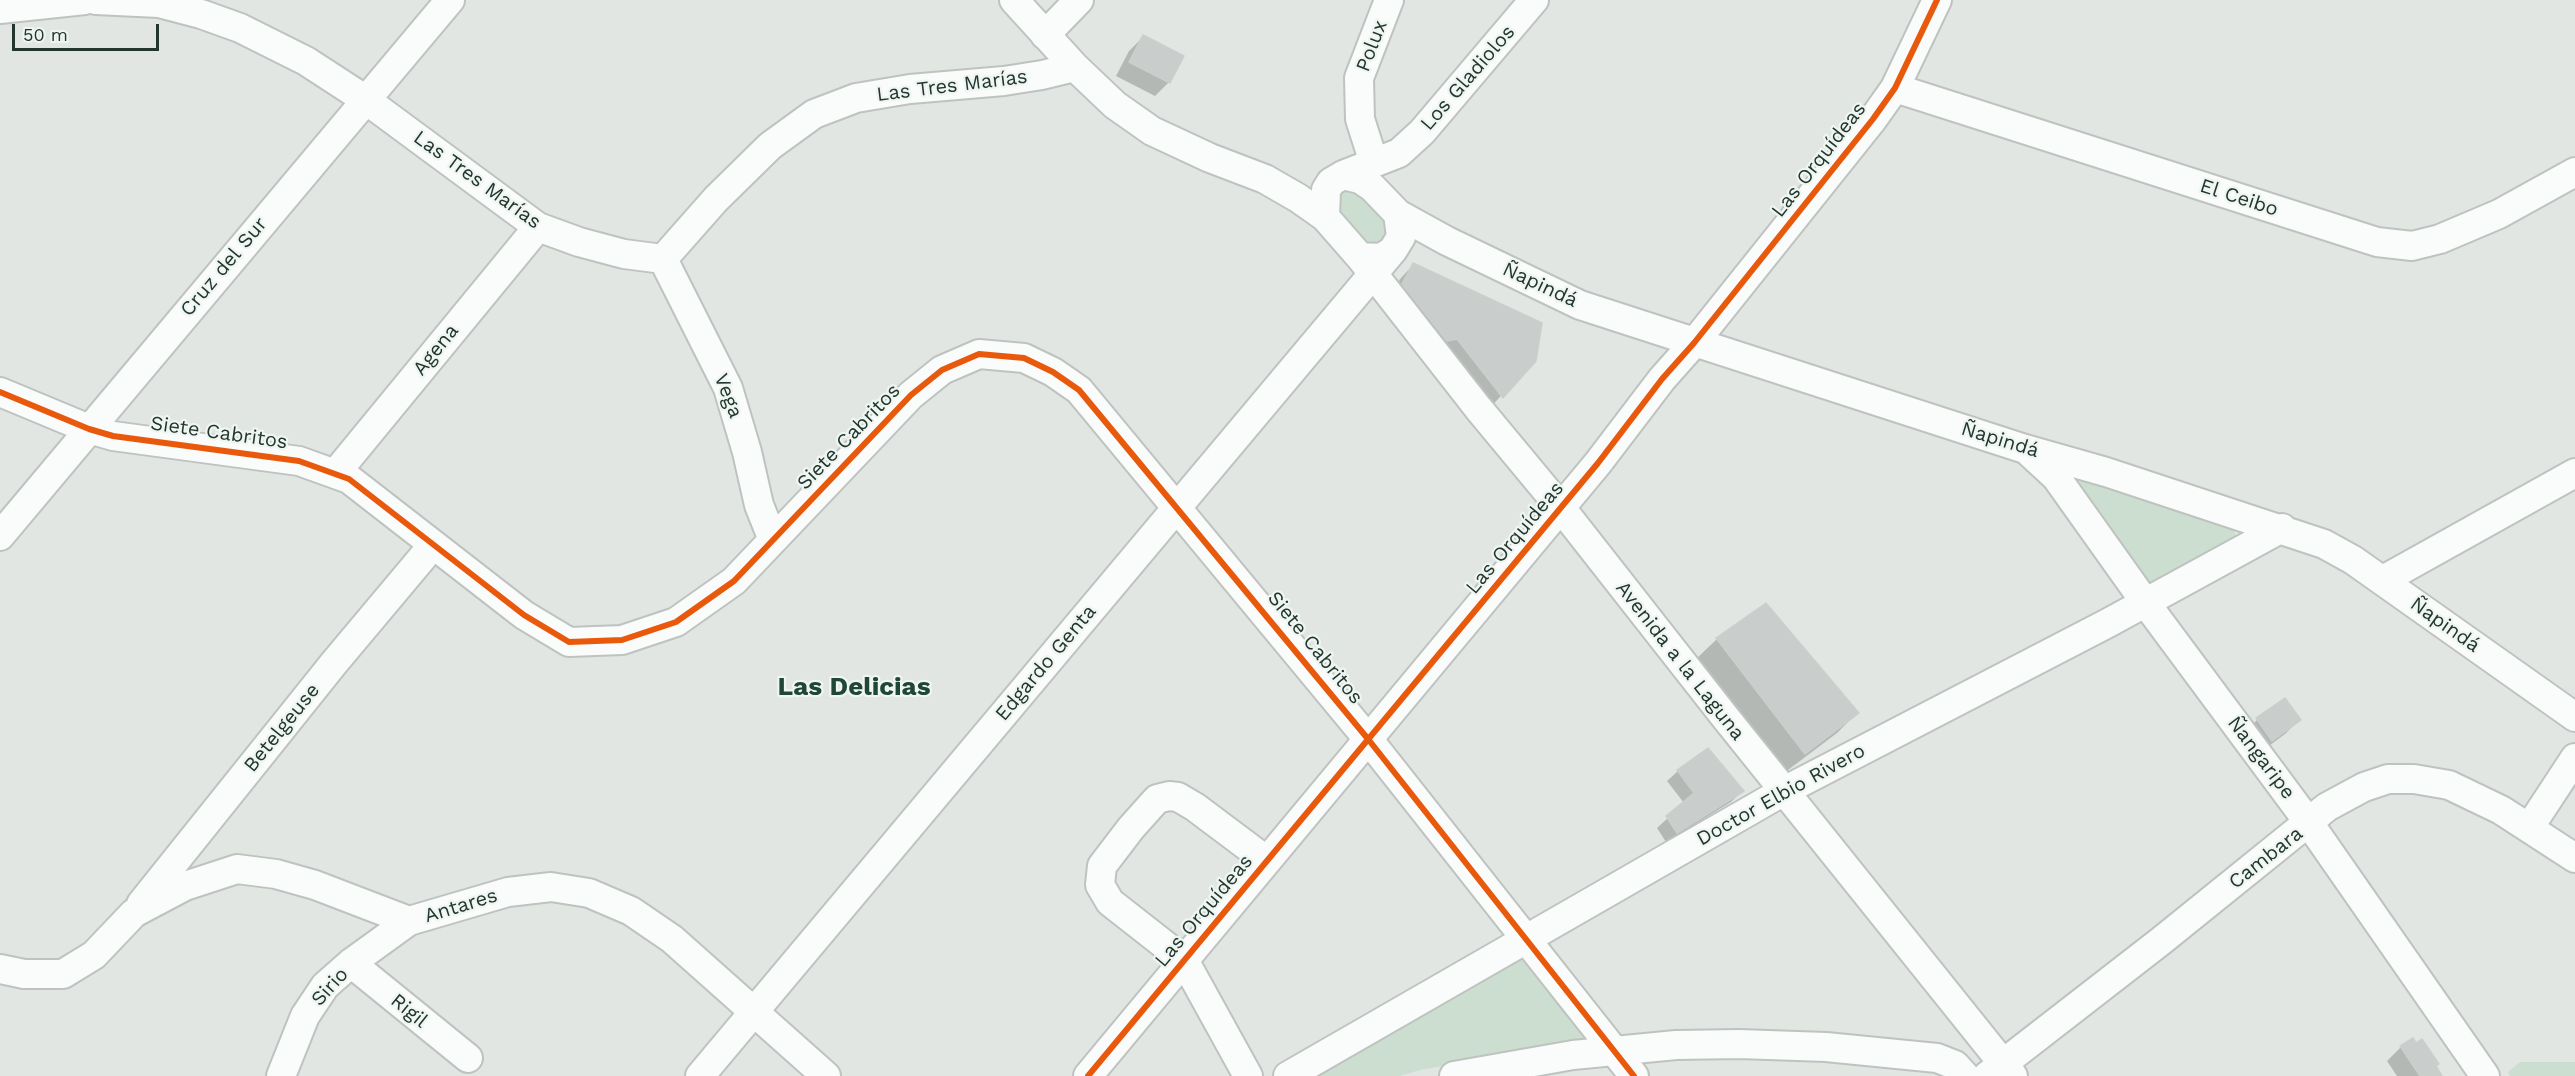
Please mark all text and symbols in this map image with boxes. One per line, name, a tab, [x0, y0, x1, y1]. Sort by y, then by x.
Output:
scale bar	[15, 12, 162, 50]
street label: Polux	[1351, 17, 1393, 75]
street label: Los Gladiolos	[1416, 21, 1520, 135]
text: 50 m	[23, 24, 68, 45]
street label: Las Tres Marías	[875, 65, 1029, 107]
street label: Las Orquídeas	[1767, 98, 1871, 222]
street label: Las Tres Marías	[409, 126, 545, 234]
street label: El Ceibo	[2197, 174, 2281, 222]
street label: Cruz del Sur	[176, 213, 272, 321]
street label: Ñapindá	[1499, 257, 1581, 313]
street label: Agena	[408, 319, 464, 381]
street label: Vega	[709, 370, 747, 422]
street label: Siete Cabritos	[792, 379, 906, 495]
street label: Siete Cabritos	[149, 412, 289, 454]
street label: Ñapindá	[1958, 417, 2042, 463]
street label: Las Orquídeas	[1461, 477, 1569, 599]
street label: Avenida a la Laguna	[1610, 577, 1750, 745]
street label: Siete Cabritos	[1262, 587, 1368, 709]
street label: Ñapindá	[2405, 592, 2485, 658]
street label: Edgardo Genta	[991, 600, 1101, 726]
district label: Las Delicias	[777, 671, 931, 703]
street label: Betelgeuse	[239, 679, 325, 777]
street label: Ñangaripe	[2222, 712, 2300, 804]
street label: Doctor Elbio Rivero	[1693, 739, 1869, 851]
street label: Cambara	[2224, 822, 2308, 894]
street label: Las Orquídeas	[1150, 850, 1258, 972]
street label: Antares	[422, 884, 500, 928]
street label: Sirio	[307, 963, 353, 1011]
street label: Rigil	[386, 989, 432, 1033]

